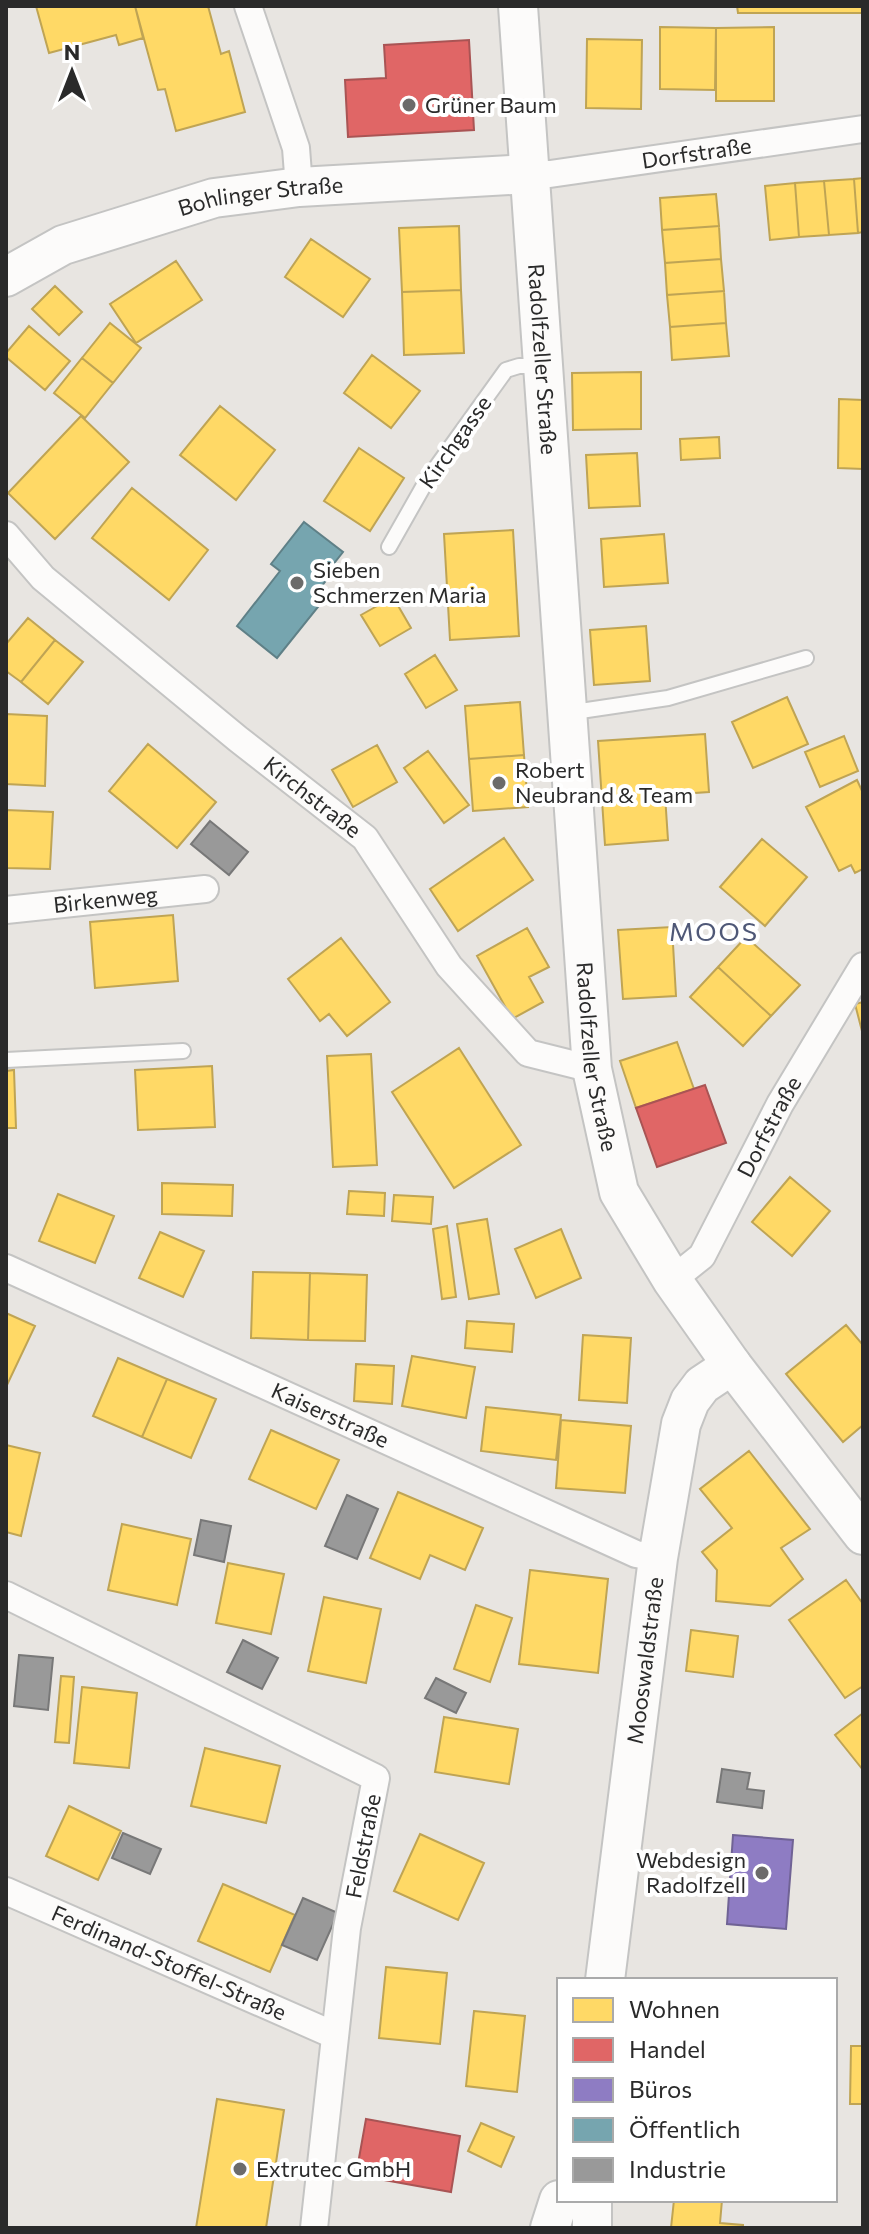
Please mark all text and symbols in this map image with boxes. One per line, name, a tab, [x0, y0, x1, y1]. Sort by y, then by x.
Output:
north arrow	[32, 32, 112, 112]
text: N	[64, 38, 80, 65]
place label: Grüner Baum	[425, 91, 557, 118]
marker: Grüner Baum	[400, 96, 418, 114]
street label: Dorfstraße	[640, 131, 753, 174]
street label: Bohlinger Straße	[175, 171, 344, 221]
street label: Radolfzeller Straße	[523, 263, 563, 456]
street label: Kirchgasse	[413, 390, 496, 493]
place label: Sieben Schmerzen Maria	[313, 556, 487, 608]
marker: Sieben Schmerzen Maria	[288, 574, 306, 592]
street label: Kirchstraße	[259, 750, 367, 843]
place label: Robert Neubrand & Team	[515, 756, 693, 808]
marker: Robert Neubrand & Team	[490, 774, 508, 792]
street label: Birkenweg	[52, 880, 159, 918]
district label: MOOS	[669, 915, 759, 946]
street label: Radolfzeller Straße	[572, 961, 624, 1154]
street label: Dorfstraße	[731, 1071, 807, 1182]
street label: Kaiserstraße	[267, 1376, 393, 1453]
street label: Mooswaldstraße	[621, 1575, 669, 1746]
street label: Feldstraße	[339, 1791, 386, 1901]
place label: Webdesign Radolfzell	[636, 1846, 746, 1898]
marker: Webdesign Radolfzell	[753, 1864, 771, 1882]
street label: Ferdinand-Stoffel-Straße	[48, 1899, 291, 2025]
legend	[557, 1978, 837, 2202]
text: Wohnen	[629, 1994, 720, 2023]
text: Handel	[629, 2034, 706, 2063]
text: Büros	[629, 2074, 692, 2103]
text: Öffentlich	[629, 2114, 741, 2143]
text: Industrie	[629, 2154, 726, 2183]
place label: Extrutec GmbH	[256, 2155, 411, 2182]
marker: Extrutec GmbH	[231, 2160, 249, 2178]

